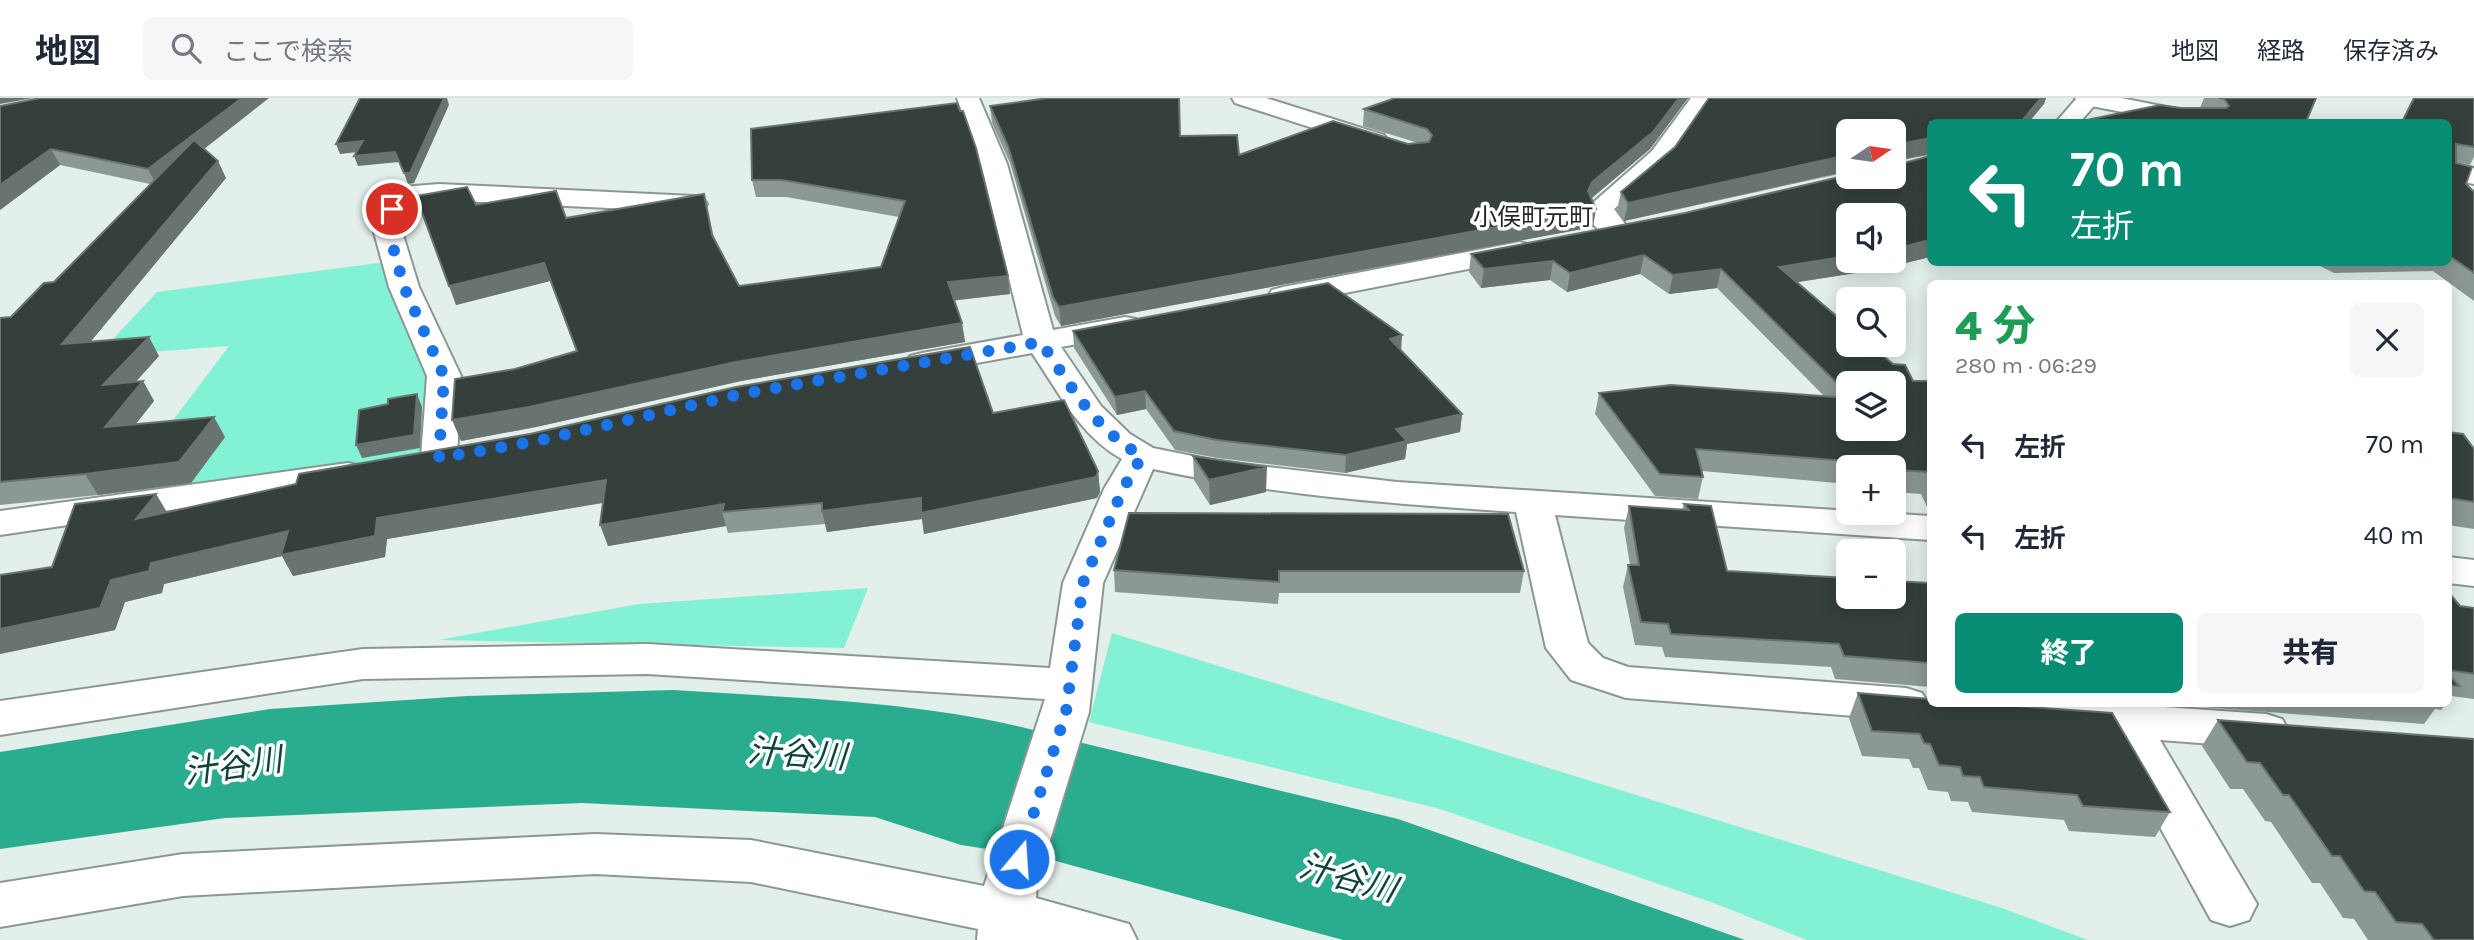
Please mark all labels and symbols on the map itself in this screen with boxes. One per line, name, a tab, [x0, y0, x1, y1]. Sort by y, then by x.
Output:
north arrow	[1836, 119, 1906, 189]
pin	[362, 179, 422, 239]
district label: 小俣町元町	[1473, 203, 1593, 231]
water label: 汁谷川	[746, 732, 851, 777]
water label: 汁谷川	[181, 740, 288, 792]
position arrow	[982, 822, 1056, 896]
water label: 汁谷川	[1295, 847, 1404, 910]

